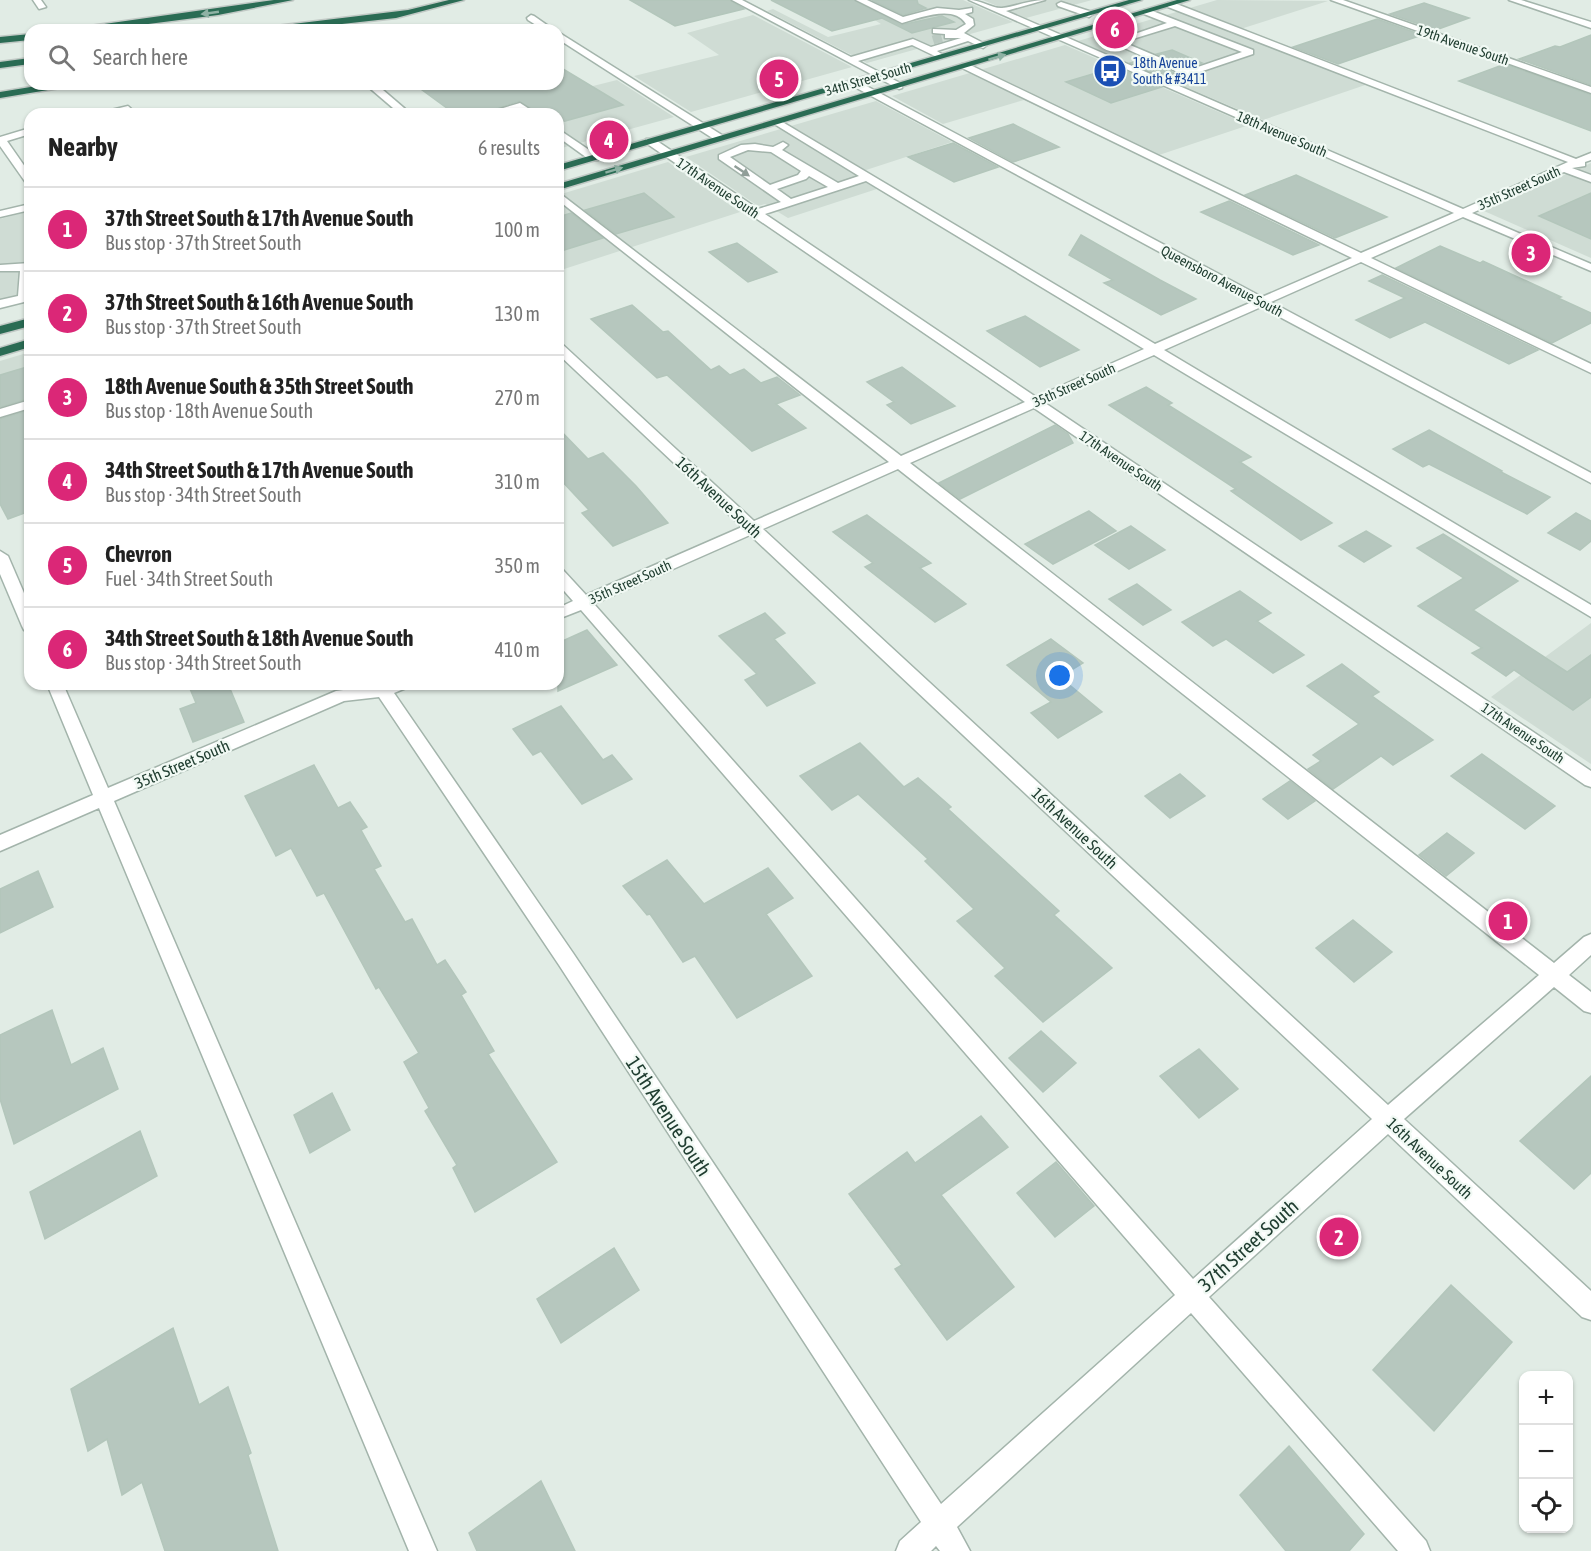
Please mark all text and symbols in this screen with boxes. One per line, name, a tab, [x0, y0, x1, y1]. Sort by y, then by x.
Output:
pin: 6	[1096, 6, 1134, 51]
one-way arrow	[201, 9, 220, 18]
street label: 19th Avenue South	[1415, 22, 1511, 68]
search box	[24, 24, 564, 90]
icon: search	[45, 41, 78, 74]
text: Search here	[93, 44, 188, 70]
one-way arrow	[988, 52, 1006, 61]
bus stop icon: 18th Avenue South & #3411	[1092, 53, 1128, 89]
place label: 18th Avenue South & #3411	[1133, 55, 1207, 87]
pin: 5	[760, 56, 798, 101]
street label: 34th Street South	[823, 59, 913, 99]
street label: 18th Avenue South	[1234, 108, 1330, 160]
pin: 4	[590, 118, 628, 162]
text: Nearby	[48, 132, 118, 162]
text: 6 results	[478, 136, 540, 159]
street label: 17th Avenue South	[673, 154, 763, 222]
street label: 35th Street South	[1475, 163, 1563, 213]
one-way arrow	[605, 165, 623, 174]
one-way arrow	[734, 166, 750, 177]
text: 37th Street South & 17th Avenue South	[105, 205, 414, 231]
text: 1	[63, 218, 72, 241]
text: 100 m	[495, 218, 540, 241]
pin: 3	[1512, 230, 1550, 276]
text: Bus stop · 37th Street South	[105, 231, 302, 254]
street label: Queensboro Avenue South	[1158, 242, 1286, 320]
text: 37th Street South & 16th Avenue South	[105, 289, 414, 315]
text: 2	[63, 302, 72, 325]
text: 130 m	[495, 302, 540, 325]
text: Bus stop · 37th Street South	[105, 315, 302, 338]
street label: 35th Street South	[1030, 360, 1118, 410]
text: 18th Avenue South & 35th Street South	[105, 373, 414, 399]
text: 3	[63, 386, 72, 409]
text: 270 m	[495, 386, 540, 409]
text: Bus stop · 18th Avenue South	[105, 399, 313, 422]
street label: 17th Avenue South	[1076, 427, 1166, 495]
street label: 16th Avenue South	[672, 453, 766, 541]
text: 34th Street South & 17th Avenue South	[105, 457, 414, 483]
text: 4	[63, 470, 72, 493]
text: 310 m	[495, 470, 540, 493]
text: Bus stop · 34th Street South	[105, 483, 302, 506]
text: Chevron	[105, 541, 172, 567]
text: 5	[63, 554, 72, 577]
text: 350 m	[495, 554, 540, 577]
street label: 35th Street South	[586, 557, 674, 607]
text: Fuel · 34th Street South	[105, 567, 273, 590]
text: 34th Street South & 18th Avenue South	[105, 625, 414, 651]
text: 6	[63, 638, 72, 661]
text: 410 m	[495, 638, 540, 661]
text: Bus stop · 34th Street South	[105, 651, 302, 674]
your location	[1045, 661, 1074, 690]
street label: 17th Avenue South	[1478, 699, 1568, 767]
street label: 35th Street South	[132, 736, 232, 792]
street label: 16th Avenue South	[1028, 784, 1122, 872]
pin: 1	[1488, 898, 1528, 944]
street label: 15th Avenue South	[622, 1052, 716, 1180]
street label: 16th Avenue South	[1383, 1114, 1477, 1202]
street label: 37th Street South	[1193, 1194, 1303, 1296]
pin: 2	[1320, 1214, 1358, 1260]
map controls	[1519, 1371, 1573, 1533]
button: +	[1519, 1371, 1573, 1425]
button: −	[1519, 1425, 1573, 1479]
button: locate	[1519, 1479, 1573, 1533]

